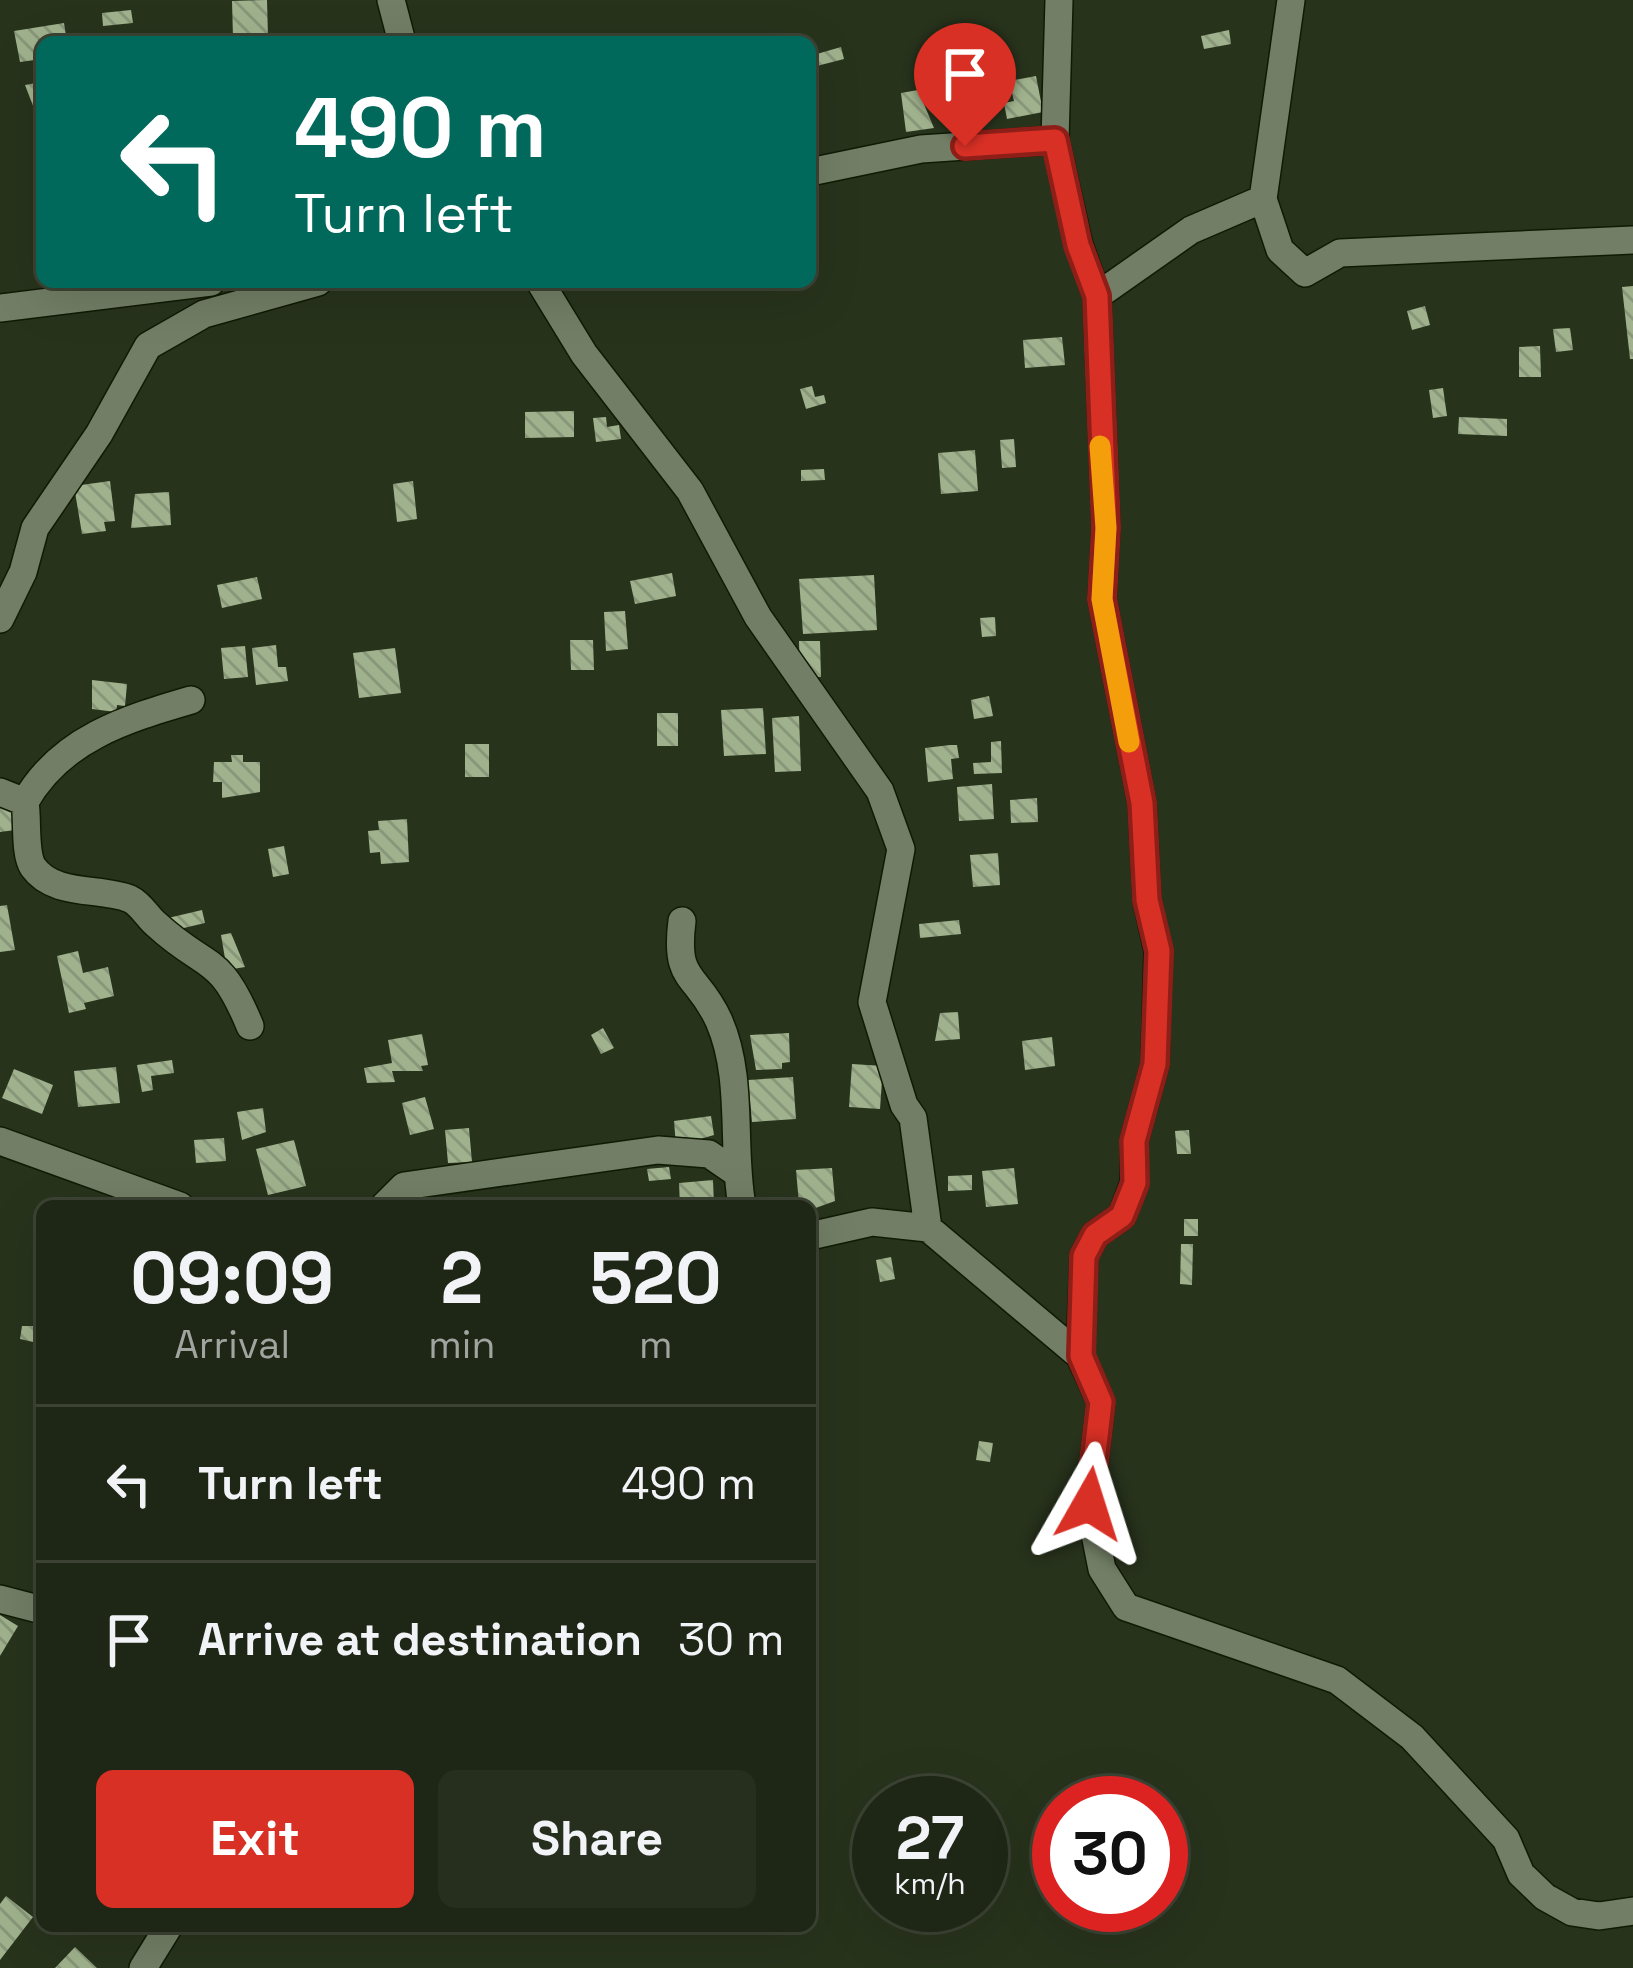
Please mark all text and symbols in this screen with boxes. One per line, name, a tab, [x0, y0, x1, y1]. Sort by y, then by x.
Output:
pin	[914, 23, 1016, 146]
icon: arrive	[932, 41, 998, 107]
text: 490 m	[294, 74, 547, 182]
icon: left	[96, 84, 252, 240]
text: Turn left	[294, 179, 514, 248]
text: 09:09	[130, 1232, 334, 1324]
text: 2	[440, 1232, 483, 1324]
text: 520	[590, 1232, 722, 1324]
text: Arrival	[174, 1320, 290, 1369]
text: min	[428, 1320, 495, 1369]
text: m	[639, 1320, 672, 1369]
position arrow	[1026, 1441, 1152, 1567]
icon: left	[96, 1451, 162, 1517]
text: Turn left	[198, 1455, 383, 1512]
text: 490 m	[621, 1455, 756, 1512]
icon: arrive	[96, 1607, 162, 1673]
text: Arrive at destination	[198, 1611, 642, 1668]
text: 30 m	[678, 1611, 784, 1668]
button: Exit	[96, 1770, 414, 1908]
button: Share	[438, 1770, 756, 1908]
speed limit sign: 30	[1032, 1776, 1188, 1932]
text: 27	[896, 1800, 964, 1877]
text: km/h	[894, 1864, 966, 1903]

